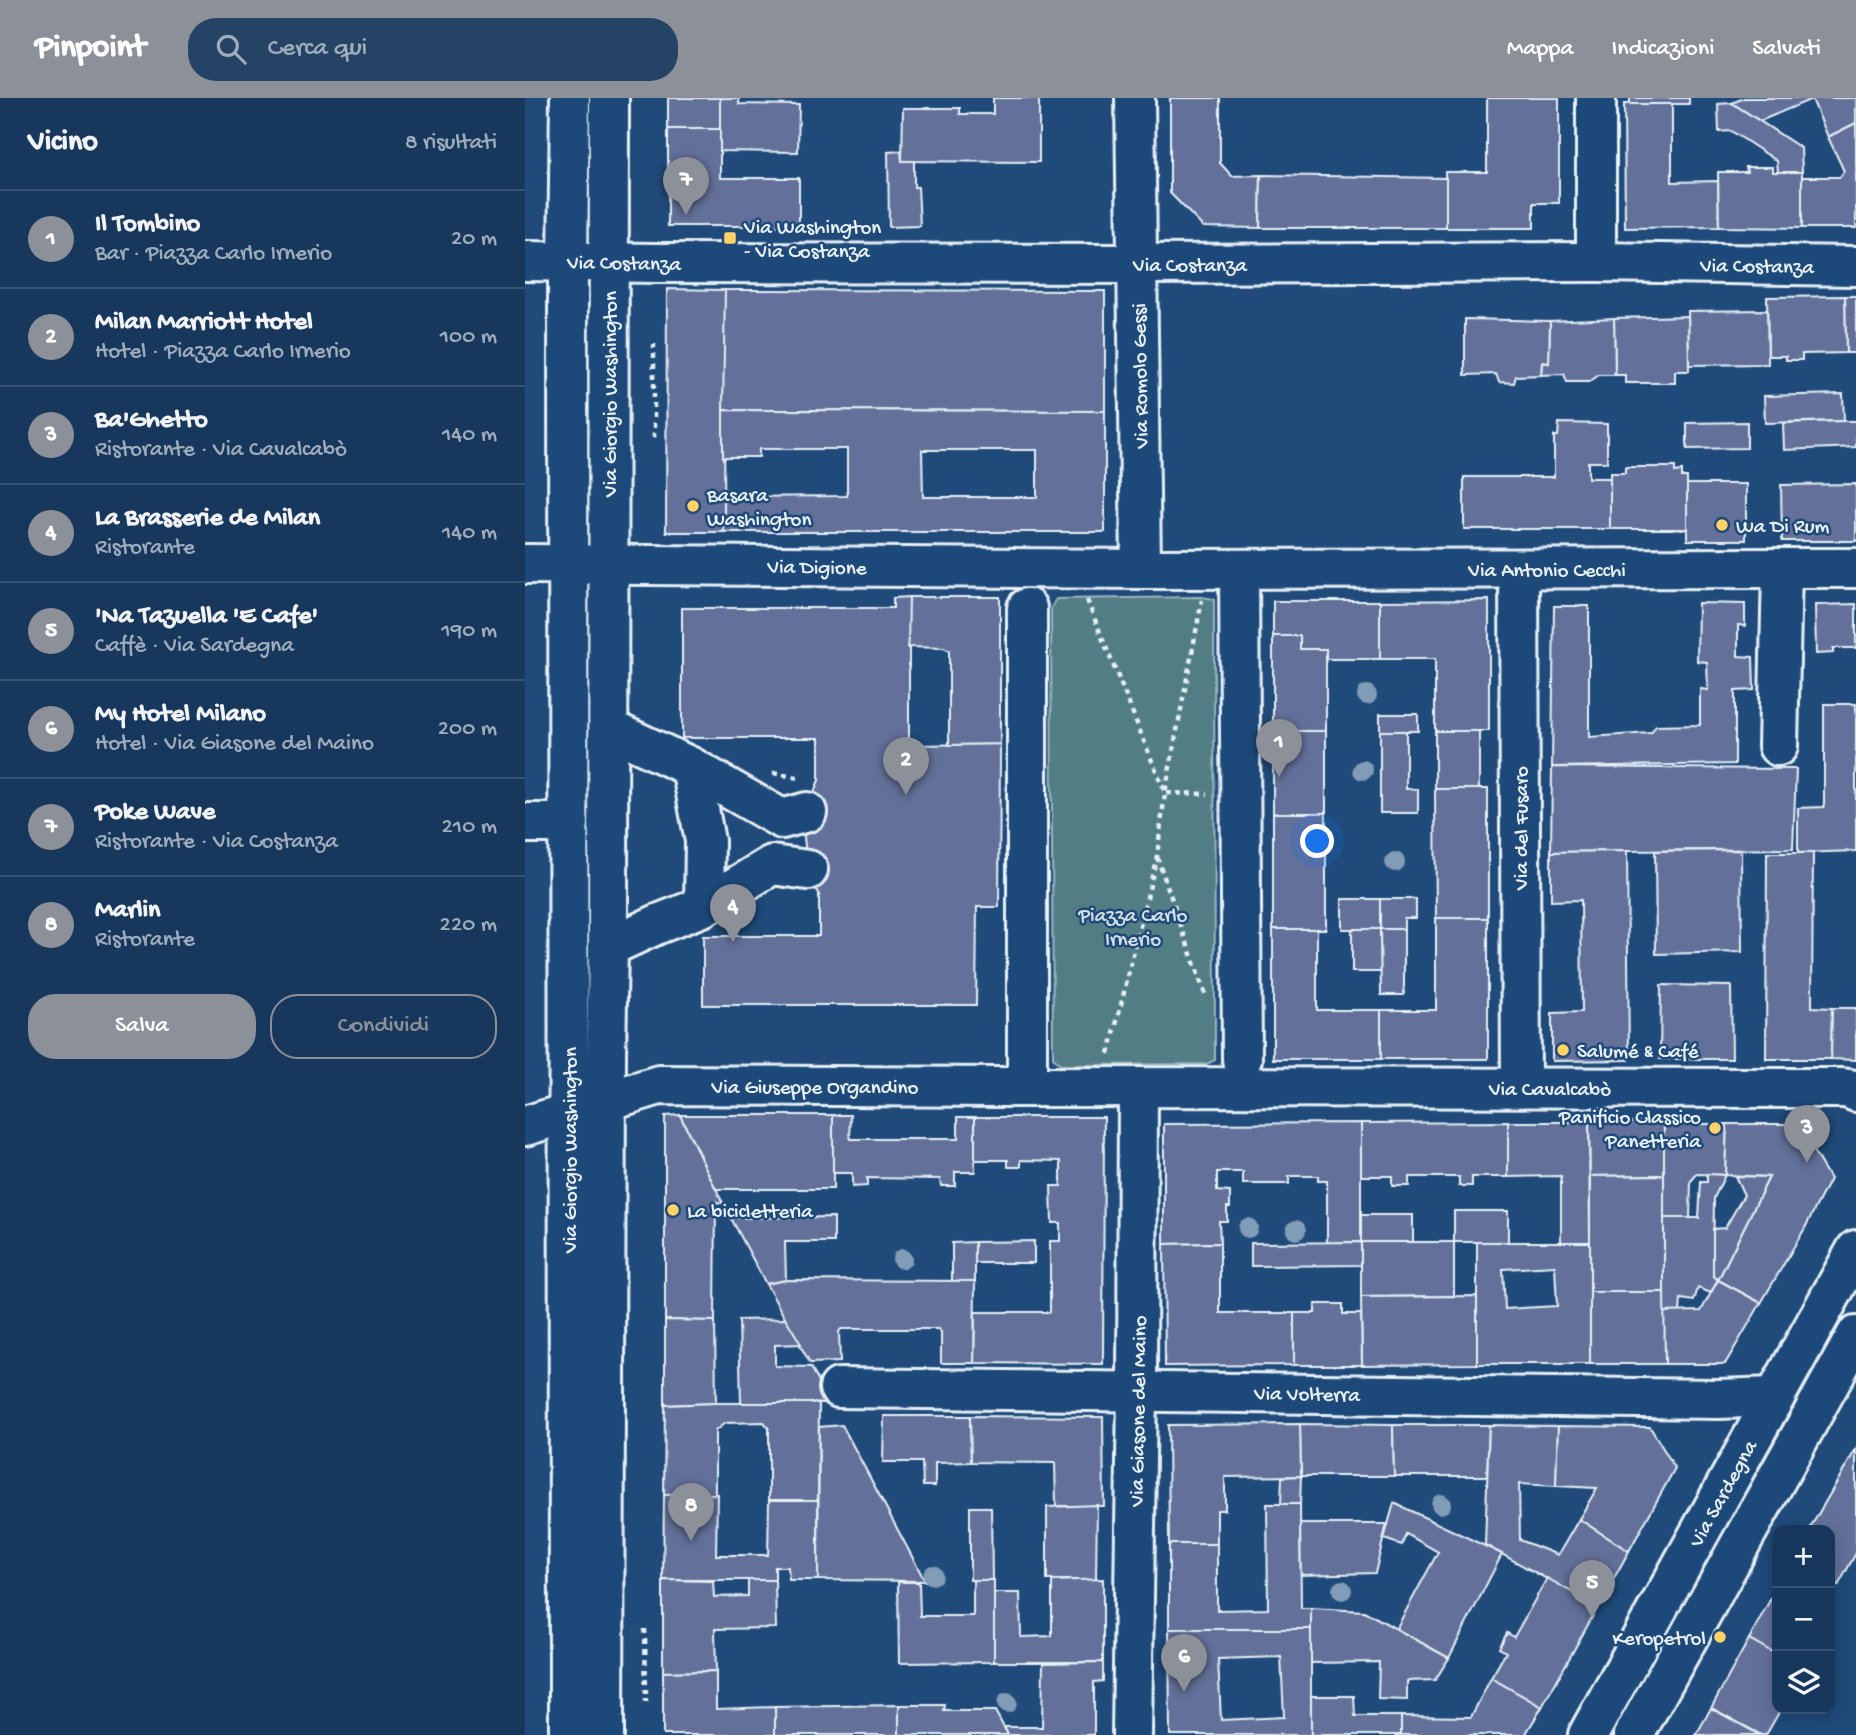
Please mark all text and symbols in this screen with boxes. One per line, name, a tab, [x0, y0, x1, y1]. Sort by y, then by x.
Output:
search box	[188, 18, 678, 81]
text: Pinpoint	[35, 30, 146, 68]
icon: search	[212, 30, 250, 68]
text: Cerca qui	[268, 34, 367, 65]
text: Mappa	[1507, 35, 1574, 64]
text: Indicazioni	[1612, 35, 1714, 64]
text: Salvati	[1752, 35, 1821, 64]
text: Vicino	[28, 126, 98, 161]
text: 8 risultati	[405, 130, 497, 157]
pin: 7	[663, 157, 709, 215]
text: Il Tombino	[95, 210, 200, 241]
place label: Via Washington - Via Costanza	[743, 217, 881, 266]
text: 1	[46, 226, 56, 253]
text: 20 m	[451, 226, 497, 253]
marker: Via Washington - Via Costanza	[722, 230, 738, 246]
text: Bar · Piazza Carlo Irnerio	[95, 241, 332, 268]
street label: Via Costanza	[566, 252, 682, 279]
street label: Via Costanza	[1132, 255, 1248, 280]
street label: Via Costanza	[1699, 255, 1815, 282]
street label: Via Giorgio Washington	[600, 291, 625, 498]
street label: Via Romolo Gessi	[1129, 303, 1156, 450]
text: Milan Marriott Hotel	[95, 308, 313, 339]
text: 2	[45, 324, 57, 351]
text: 100 m	[440, 324, 497, 351]
text: Hotel · Piazza Carlo Irnerio	[95, 339, 351, 366]
text: Ba'Ghetto	[95, 406, 208, 437]
text: 3	[45, 422, 57, 449]
text: 140 m	[442, 422, 497, 449]
text: Ristorante · Via Cavalcabò	[95, 437, 347, 464]
place label: Basara Washington	[706, 485, 811, 534]
marker: Basara Washington	[685, 498, 701, 514]
text: La Brasserie de Milan	[95, 504, 320, 535]
place label: Wa Di Rum	[1736, 516, 1830, 541]
marker: Wa Di Rum	[1714, 517, 1730, 533]
text: 4	[46, 520, 56, 547]
text: 140 m	[442, 520, 497, 547]
text: Ristorante	[95, 535, 195, 562]
street label: Via Digione	[766, 556, 868, 583]
street label: Via Antonio Cecchi	[1467, 560, 1626, 585]
text: 'Na Tazuella 'E Cafe'	[95, 602, 318, 633]
text: 5	[45, 618, 57, 645]
text: 190 m	[441, 618, 497, 645]
text: Caffè · Via Sardegna	[95, 633, 294, 660]
text: My Hotel Milano	[95, 700, 266, 731]
text: 6	[45, 716, 57, 743]
text: 200 m	[438, 716, 497, 743]
pin: 1	[1256, 719, 1302, 777]
text: Hotel · Via Giasone del Maino	[95, 731, 374, 758]
pin: 2	[883, 737, 929, 795]
street label: Via del Fusaro	[1511, 766, 1536, 891]
text: Poke Wave	[95, 798, 215, 829]
text: 7	[45, 814, 57, 841]
text: 210 m	[442, 814, 497, 841]
your location	[1300, 824, 1334, 858]
text: Ristorante · Via Costanza	[95, 829, 338, 856]
pin: 4	[710, 884, 756, 942]
text: Marlin	[95, 896, 160, 927]
park label: Piazza Carlo Irnerio	[1078, 905, 1188, 954]
text: 8	[45, 912, 57, 939]
text: 220 m	[440, 912, 497, 939]
text: Ristorante	[95, 927, 195, 954]
button: Salva	[28, 994, 256, 1059]
button: Condividi	[270, 994, 497, 1059]
place label: Salumé & Café	[1577, 1041, 1700, 1066]
marker: Salumé & Café	[1555, 1042, 1571, 1058]
street label: Via Giorgio Washington	[560, 1047, 585, 1254]
street label: Via Giuseppe Organdino	[711, 1077, 919, 1102]
street label: Via Cavalcabò	[1488, 1079, 1611, 1104]
pin: 3	[1784, 1105, 1830, 1163]
place label: Panificio Classico Panetteria	[1558, 1107, 1702, 1156]
marker: Panificio Classico Panetteria	[1707, 1120, 1723, 1136]
place label: La bicicletteria	[687, 1201, 814, 1226]
marker: La bicicletteria	[665, 1202, 681, 1218]
street label: Via Giasone del Maino	[1126, 1315, 1155, 1508]
street label: Via Volterra	[1253, 1383, 1361, 1410]
street label: Via Sardegna	[1685, 1436, 1765, 1553]
pin: 8	[668, 1483, 714, 1541]
map controls	[1772, 1525, 1835, 1714]
button: +	[1772, 1525, 1835, 1588]
pin: 5	[1569, 1560, 1615, 1618]
button: −	[1772, 1588, 1835, 1651]
place label: Keropetrol	[1613, 1628, 1706, 1653]
marker: Keropetrol	[1712, 1629, 1728, 1645]
pin: 6	[1161, 1634, 1207, 1692]
button: layers	[1772, 1651, 1835, 1714]

